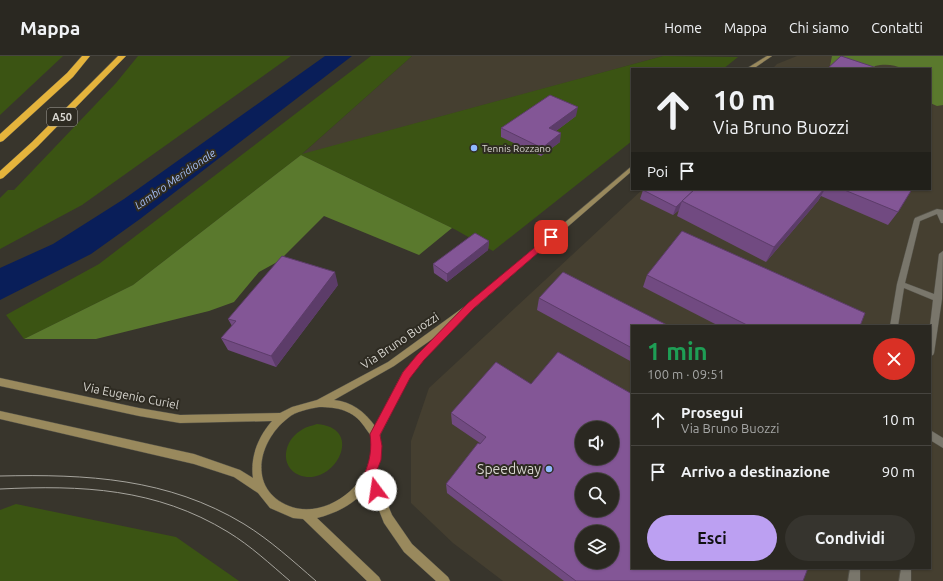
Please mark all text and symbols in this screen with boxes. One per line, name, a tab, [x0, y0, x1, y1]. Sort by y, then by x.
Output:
text: Mappa	[20, 17, 80, 39]
text: Home	[664, 20, 702, 36]
text: Mappa	[724, 20, 767, 36]
text: Chi siamo	[789, 20, 849, 36]
text: Contatti	[871, 20, 923, 36]
icon: ahead	[647, 84, 699, 136]
text: 10 m	[713, 84, 775, 115]
road number: A50	[47, 108, 77, 126]
text: Via Bruno Buozzi	[713, 117, 849, 137]
marker: Tennis Rozzano	[469, 143, 479, 153]
place label: Tennis Rozzano	[482, 143, 551, 154]
water label: Lambro Meridionale	[132, 146, 218, 211]
icon: arrive	[676, 160, 698, 182]
text: Poi	[647, 163, 668, 180]
pin	[534, 220, 568, 254]
icon: arrive	[540, 226, 562, 248]
street label: Via Bruno Buozzi	[358, 310, 441, 371]
text: 1 min	[647, 338, 708, 365]
button: close	[873, 338, 915, 380]
text: 100 m · 09:51	[647, 367, 725, 381]
street label: Via Eugenio Curiel	[82, 380, 180, 411]
text: Prosegui	[681, 404, 743, 421]
icon: ahead	[647, 409, 669, 431]
text: 10 m	[882, 411, 915, 428]
map controls	[575, 421, 619, 569]
button: sound	[575, 421, 619, 465]
text: Via Bruno Buozzi	[681, 421, 779, 435]
place label: Speedway	[477, 461, 541, 477]
icon: arrive	[647, 461, 669, 483]
text: Arrivo a destinazione	[681, 463, 830, 480]
text: 90 m	[882, 463, 915, 480]
marker: Speedway	[544, 464, 554, 474]
position arrow	[355, 469, 397, 511]
button: search	[575, 473, 619, 517]
button: Esci	[647, 515, 777, 561]
button: Condividi	[785, 515, 915, 561]
button: layers	[575, 525, 619, 569]

